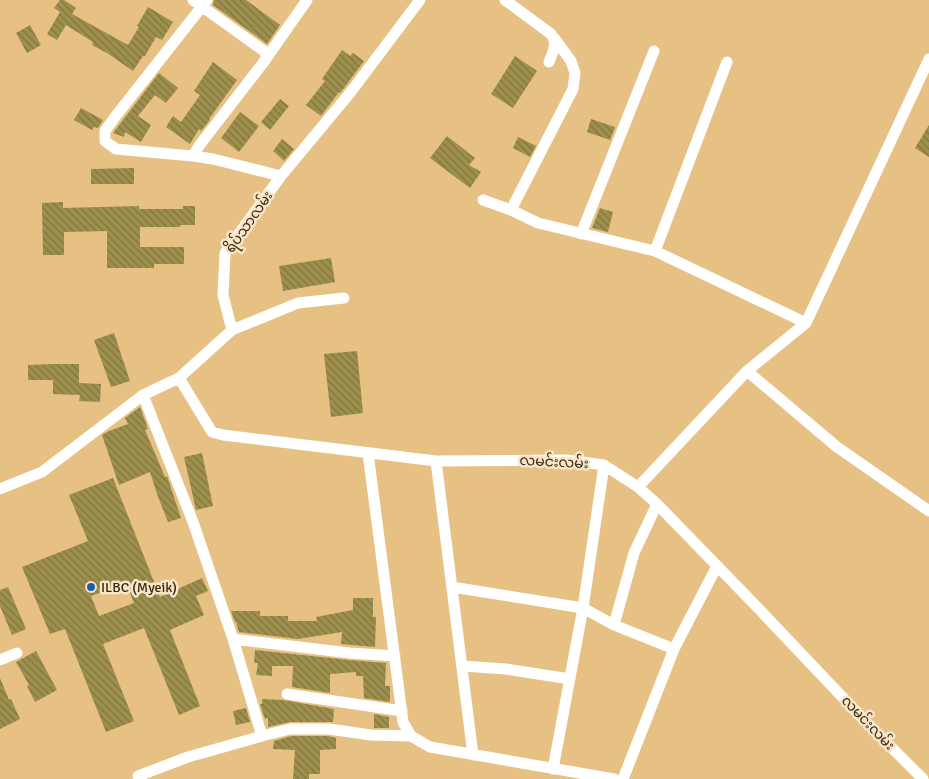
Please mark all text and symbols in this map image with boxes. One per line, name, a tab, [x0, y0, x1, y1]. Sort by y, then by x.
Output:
street label: ရိပ်သာလမ်း	[220, 187, 279, 258]
street label: လမင်းလမ်း	[519, 450, 589, 472]
place label: ILBC (Myeik)	[101, 579, 177, 596]
marker: ILBC (Myeik)	[85, 581, 97, 593]
street label: လမင်းလမ်း	[838, 691, 900, 754]

